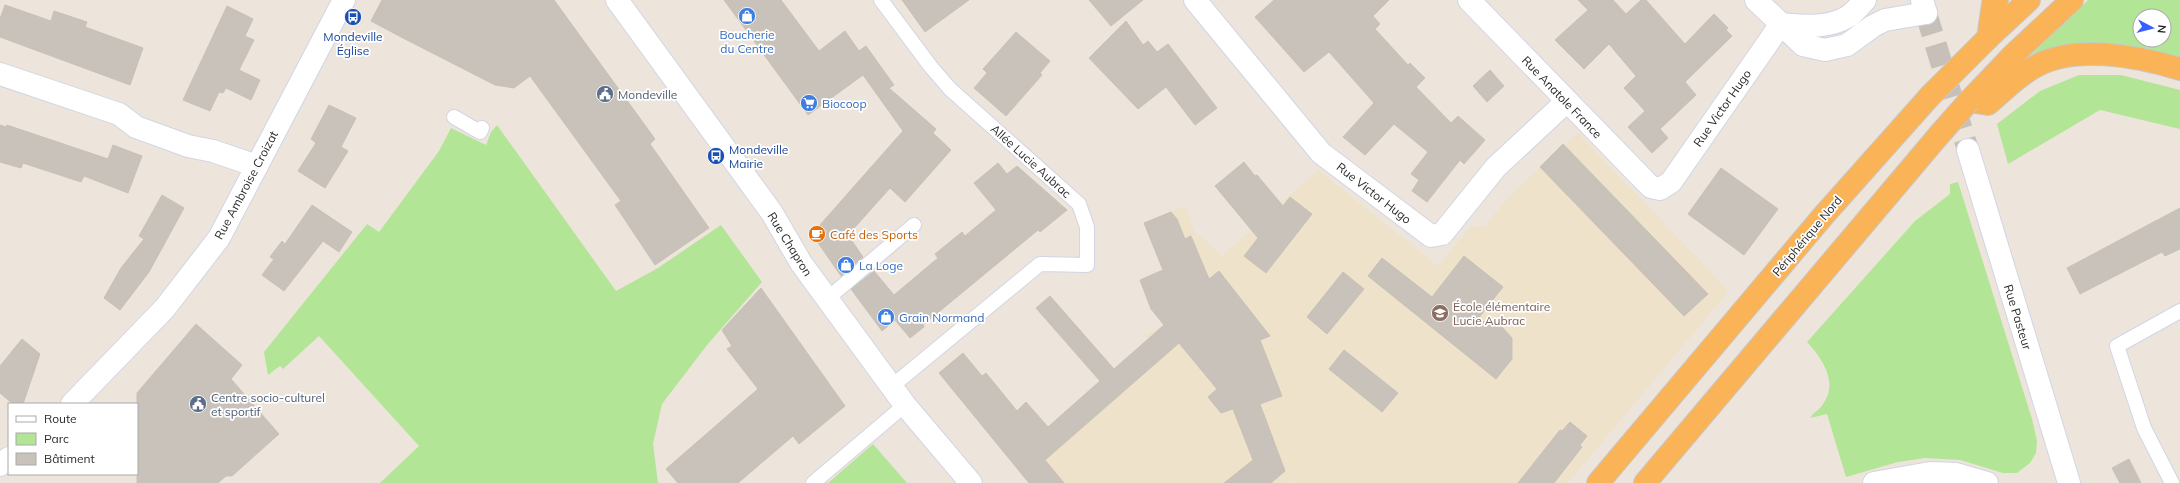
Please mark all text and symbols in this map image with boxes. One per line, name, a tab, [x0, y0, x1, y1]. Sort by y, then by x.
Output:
shop icon: Boucherie du Centre	[737, 6, 757, 26]
bus stop icon: Mondeville Église	[343, 7, 363, 27]
north arrow	[2132, 8, 2172, 48]
text: N	[2154, 24, 2169, 34]
place label: Boucherie du Centre	[719, 27, 775, 56]
place label: Mondeville Église	[323, 29, 383, 58]
street label: Rue Anatole France	[1519, 53, 1605, 141]
street label: Rue Victor Hugo	[1690, 66, 1754, 149]
public building icon: Mondeville	[595, 84, 615, 104]
place label: Mondeville	[618, 87, 677, 102]
supermarket icon: Biocoop	[799, 93, 819, 113]
place label: Biocoop	[822, 96, 867, 111]
street label: Allée Lucie Aubrac	[988, 121, 1074, 201]
street label: Rue Ambroise Croizat	[211, 128, 281, 242]
place label: Mondeville Mairie	[729, 142, 788, 171]
bus stop icon: Mondeville Mairie	[706, 146, 726, 166]
street label: Rue Victor Hugo	[1334, 159, 1414, 227]
street label: Périphérique Nord	[1769, 193, 1845, 279]
street label: Rue Chapron	[764, 209, 816, 279]
cafe icon: Café des Sports	[807, 224, 827, 244]
place label: Café des Sports	[830, 227, 918, 242]
shop icon: La Loge	[836, 255, 856, 275]
place label: La Loge	[859, 258, 903, 273]
street label: Rue Pasteur	[2001, 283, 2035, 352]
place label: École élémentaire Lucie Aubrac	[1453, 299, 1550, 328]
school or university icon: École élémentaire Lucie Aubrac	[1430, 303, 1450, 323]
shop icon: Grain Normand	[876, 307, 896, 327]
place label: Grain Normand	[899, 310, 984, 325]
place label: Centre socio-culturel et sportif	[211, 390, 325, 419]
public building icon: Centre socio-culturel et sportif	[188, 394, 208, 414]
legend	[8, 403, 138, 475]
text: Route	[44, 411, 77, 426]
text: Parc	[44, 431, 69, 446]
text: Bâtiment	[44, 451, 95, 466]

